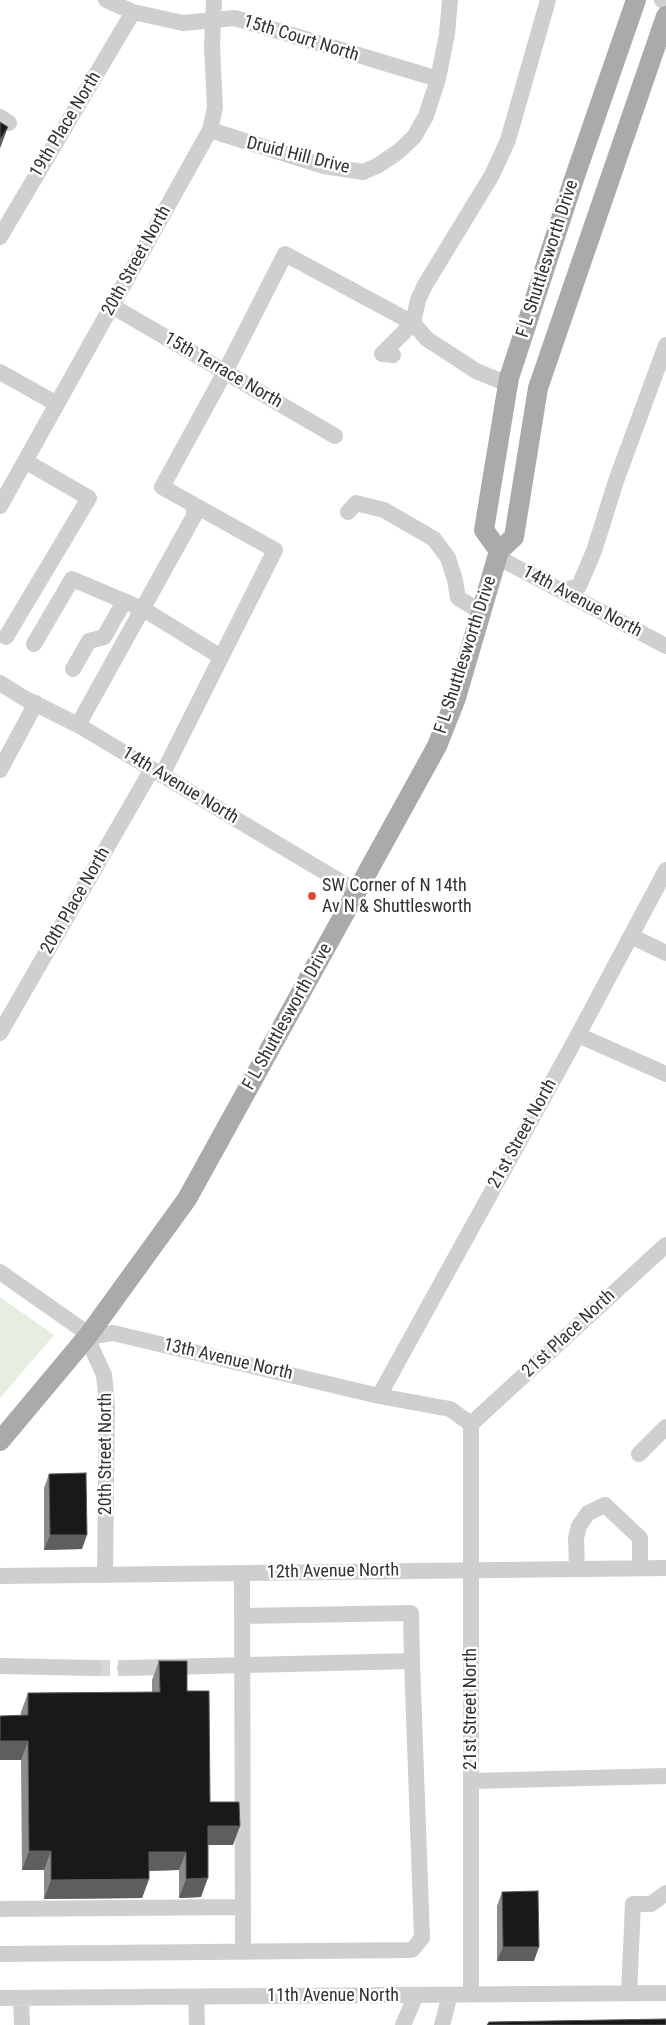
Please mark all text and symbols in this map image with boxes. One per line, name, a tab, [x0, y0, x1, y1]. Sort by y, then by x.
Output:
street label: 15th Court North	[241, 11, 361, 67]
street label: 19th Place North	[26, 68, 106, 182]
street label: Druid Hill Drive	[244, 133, 352, 179]
street label: F L Shuttlesworth Drive	[512, 178, 584, 340]
street label: 20th Street North	[98, 202, 176, 320]
street label: 15th Terrace North	[160, 328, 286, 414]
street label: 14th Avenue North	[519, 561, 645, 643]
street label: F L Shuttlesworth Drive	[430, 574, 502, 736]
street label: 14th Avenue North	[118, 743, 242, 829]
street label: 20th Place North	[37, 844, 115, 958]
place label: SW Corner of N 14th Av N & Shuttlesworth	[322, 875, 472, 918]
marker: SW Corner of N 14th Av N & Shuttlesworth	[306, 890, 318, 902]
street label: F L Shuttlesworth Drive	[239, 940, 337, 1094]
street label: 21st Street North	[484, 1075, 562, 1193]
street label: 21st Place North	[518, 1285, 620, 1383]
street label: 13th Avenue North	[161, 1335, 295, 1385]
street label: 20th Street North	[95, 1393, 117, 1515]
street label: 12th Avenue North	[267, 1560, 399, 1584]
street label: 21st Street North	[460, 1648, 482, 1770]
street label: 11th Avenue North	[267, 1985, 399, 2007]

